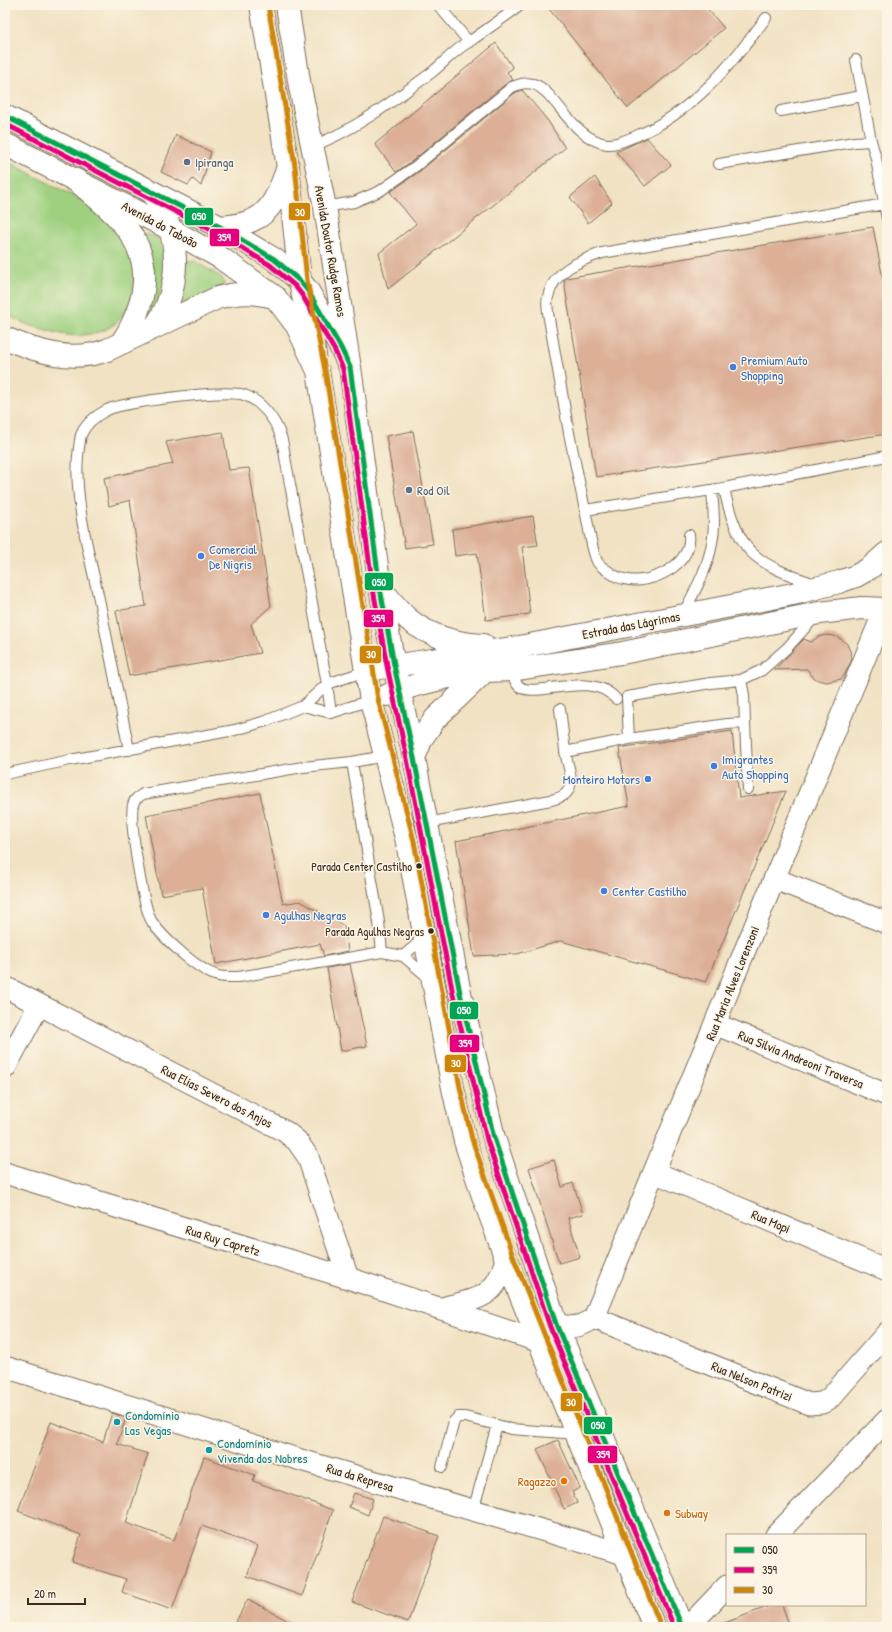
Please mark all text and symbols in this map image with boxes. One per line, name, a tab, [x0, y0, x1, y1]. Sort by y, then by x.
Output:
place label: Ipiranga	[195, 153, 233, 171]
marker: Ipiranga	[182, 157, 192, 167]
street label: Avenida Doutor Rudge Ramos	[311, 184, 351, 318]
street label: Avenida do Taboão	[119, 196, 201, 252]
line badge: 30	[288, 202, 311, 221]
text: 30	[295, 205, 305, 219]
line badge: 050	[184, 207, 214, 226]
text: 050	[192, 209, 206, 223]
line badge: 359	[209, 228, 240, 247]
text: 359	[217, 230, 231, 244]
place label: Premium Auto Shopping	[741, 351, 807, 384]
marker: Premium Auto Shopping	[728, 362, 738, 372]
place label: Rod Oil	[417, 481, 450, 499]
marker: Rod Oil	[404, 485, 414, 495]
place label: Comercial De Nigris	[209, 540, 257, 573]
marker: Comercial De Nigris	[196, 551, 206, 561]
line badge: 050	[364, 572, 394, 591]
text: 050	[372, 575, 386, 589]
street label: Estrada das Lágrimas	[581, 607, 681, 643]
line badge: 359	[363, 609, 394, 628]
text: 359	[371, 611, 385, 625]
line badge: 30	[359, 645, 382, 664]
text: 30	[366, 647, 376, 661]
place label: Imigrantes Auto Shopping	[722, 750, 789, 783]
marker: Imigrantes Auto Shopping	[709, 761, 719, 771]
place label: Monteiro Motors	[563, 770, 640, 788]
marker: Monteiro Motors	[643, 774, 653, 784]
place label: Parada Center Castilho	[311, 858, 412, 875]
marker: Parada Center Castilho	[414, 861, 424, 871]
place label: Center Castilho	[612, 882, 687, 900]
marker: Center Castilho	[599, 886, 609, 896]
place label: Agulhas Negras	[274, 906, 346, 924]
marker: Agulhas Negras	[261, 910, 271, 920]
place label: Parada Agulhas Negras	[325, 923, 424, 940]
street label: Rua Maria Alves Lorenzoni	[701, 923, 763, 1043]
marker: Parada Agulhas Negras	[426, 926, 436, 936]
line badge: 050	[449, 1001, 479, 1020]
text: 050	[457, 1003, 471, 1017]
street label: Rua Silvia Andreoni Traversa	[736, 1026, 866, 1092]
line badge: 359	[449, 1034, 480, 1053]
text: 359	[458, 1036, 472, 1050]
line badge: 30	[444, 1054, 467, 1073]
text: 30	[451, 1056, 461, 1070]
street label: Rua Elias Severo dos Anjos	[158, 1060, 276, 1132]
street label: Rua Mopi	[749, 1205, 793, 1237]
street label: Rua Ruy Capretz	[184, 1220, 263, 1260]
street label: Rua Nelson Patrizi	[709, 1357, 795, 1405]
line badge: 30	[560, 1392, 583, 1412]
text: 30	[566, 1395, 576, 1409]
place label: Condomínio Las Vegas	[125, 1406, 179, 1439]
line badge: 050	[583, 1416, 613, 1435]
marker: Condomínio Las Vegas	[112, 1417, 122, 1427]
text: 050	[591, 1418, 605, 1432]
place label: Condomínio Vivenda dos Nobres	[217, 1434, 308, 1467]
marker: Condomínio Vivenda dos Nobres	[204, 1445, 214, 1455]
line badge: 359	[587, 1445, 618, 1464]
text: 359	[596, 1447, 610, 1461]
street label: Rua da Represa	[324, 1458, 396, 1496]
place label: Ragazzo	[518, 1472, 556, 1490]
marker: Ragazzo	[559, 1476, 569, 1486]
place label: Subway	[675, 1504, 709, 1522]
marker: Subway	[662, 1508, 672, 1518]
legend	[726, 1534, 866, 1606]
text: 050	[762, 1541, 778, 1558]
text: 359	[762, 1561, 777, 1578]
scale bar	[28, 1580, 85, 1606]
text: 30	[762, 1581, 773, 1598]
text: 20 m	[34, 1585, 56, 1602]

